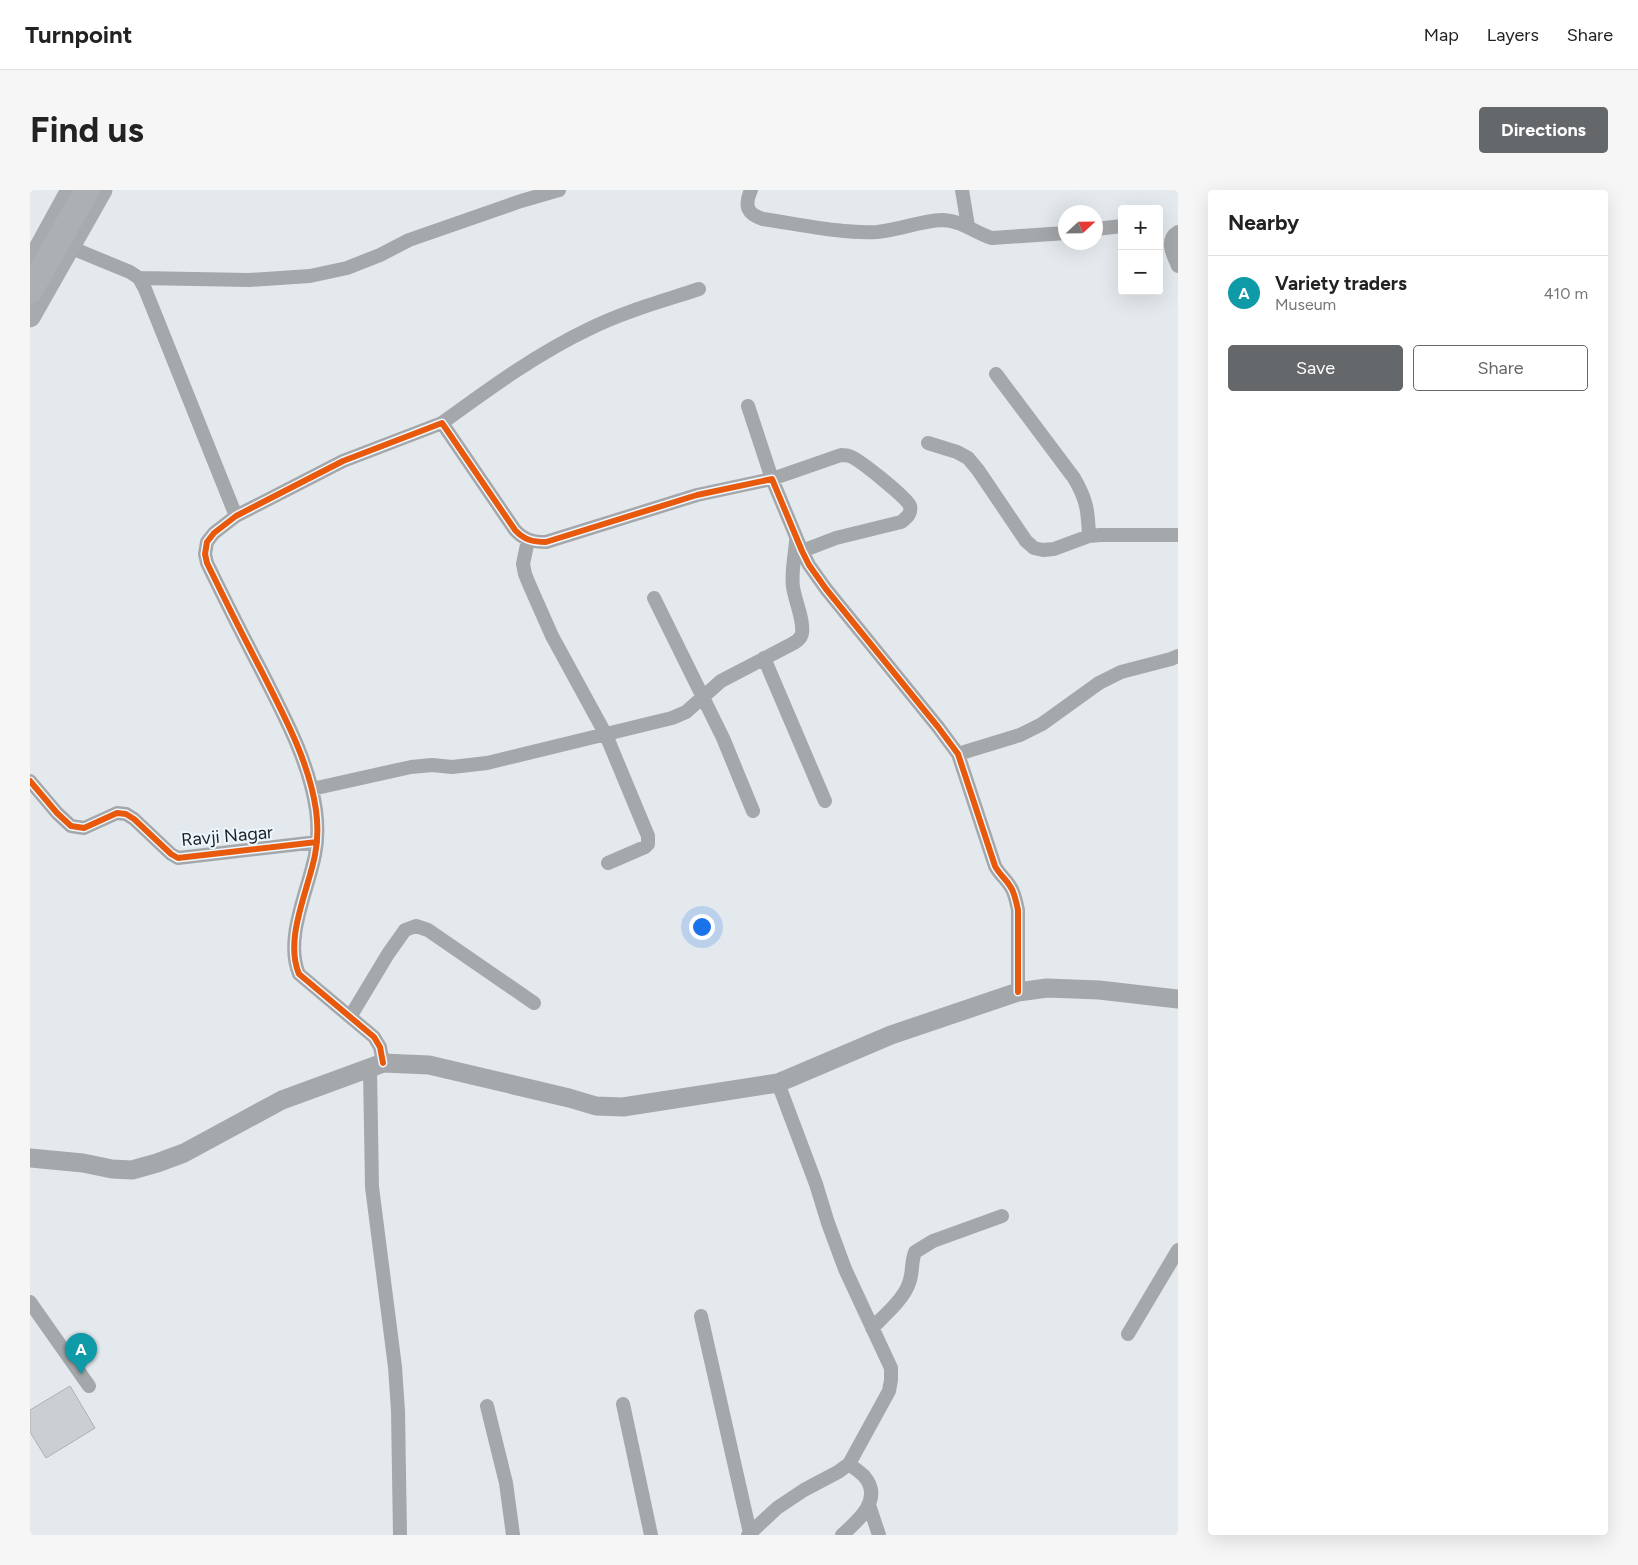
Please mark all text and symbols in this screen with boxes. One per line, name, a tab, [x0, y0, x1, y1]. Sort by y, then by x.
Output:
text: Turnpoint	[25, 20, 132, 49]
text: Map	[1424, 24, 1459, 46]
text: Layers	[1487, 24, 1539, 46]
text: Share	[1567, 24, 1613, 46]
button: Directions	[1479, 107, 1608, 153]
text: Find us	[30, 109, 144, 151]
north arrow	[1058, 205, 1103, 250]
map controls	[1118, 205, 1163, 295]
button: +	[1118, 205, 1163, 250]
text: Nearby	[1228, 210, 1299, 235]
button: −	[1118, 250, 1163, 295]
text: Variety traders	[1275, 272, 1407, 295]
text: A	[1238, 284, 1250, 303]
text: 410 m	[1544, 284, 1588, 303]
text: Museum	[1275, 295, 1336, 314]
button: Save	[1228, 345, 1403, 391]
button: Share	[1413, 345, 1588, 391]
street label: Ravji Nagar	[180, 821, 274, 851]
your location	[689, 914, 715, 940]
pin: A	[65, 1333, 97, 1374]

